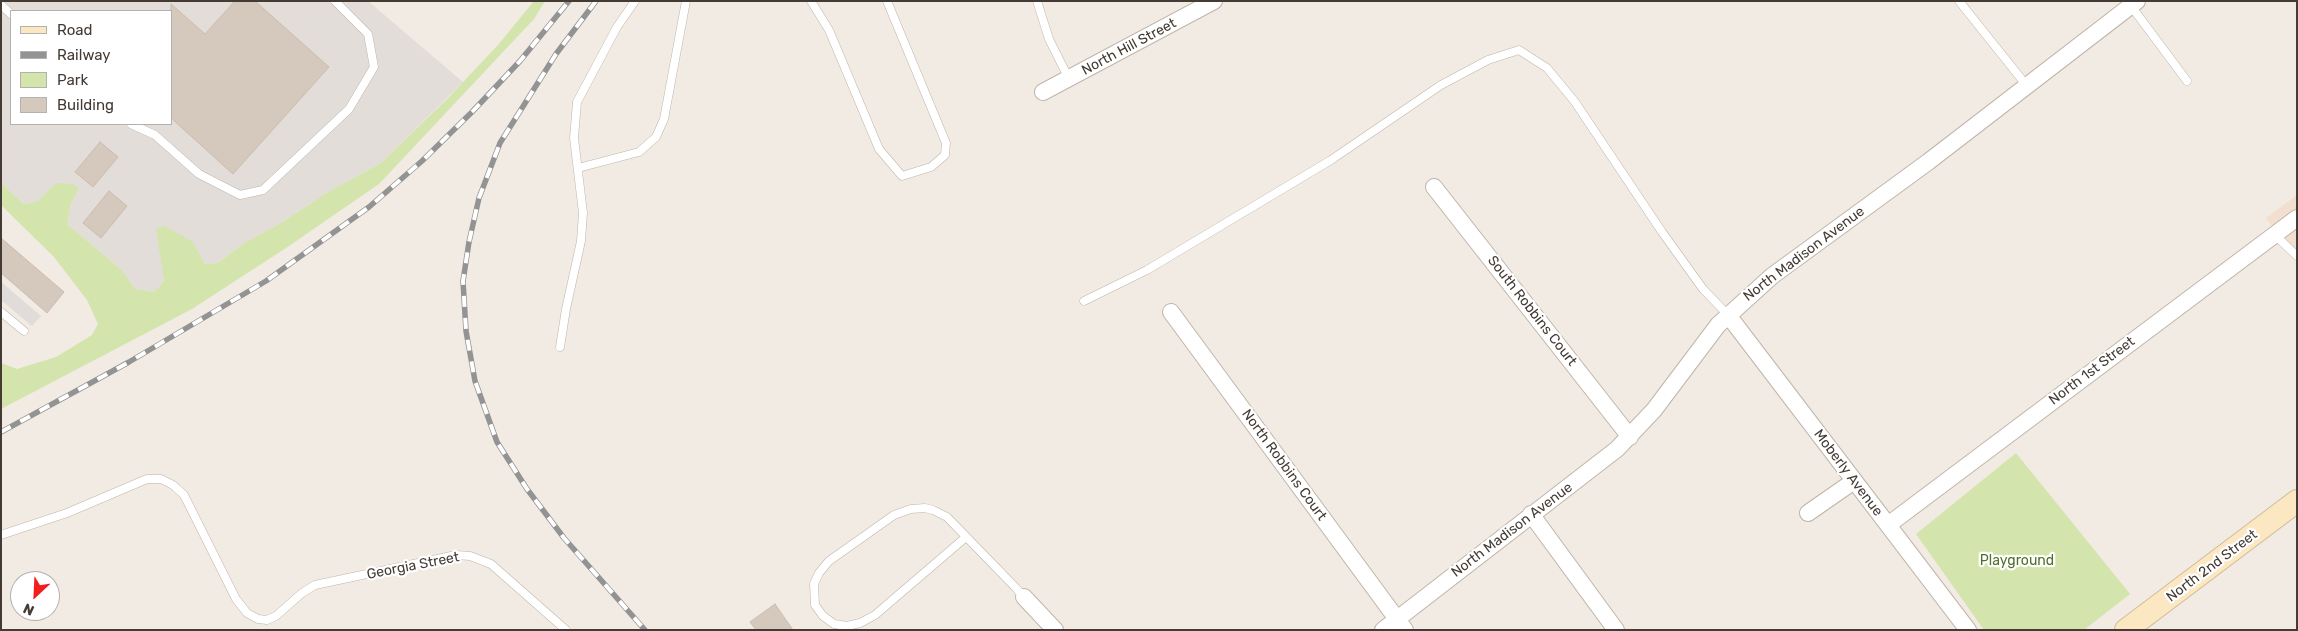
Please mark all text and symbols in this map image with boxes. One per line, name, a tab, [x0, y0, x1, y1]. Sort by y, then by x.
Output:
legend	[10, 10, 172, 125]
street label: North Hill Street	[1079, 15, 1179, 79]
text: Road	[57, 21, 93, 39]
text: Railway	[57, 46, 111, 64]
text: Park	[57, 71, 88, 89]
text: Building	[57, 96, 114, 114]
street label: North Madison Avenue	[1740, 203, 1868, 305]
street label: South Robbins Court	[1484, 252, 1580, 370]
street label: North 1st Street	[2046, 333, 2138, 409]
street label: North Robbins Court	[1238, 406, 1330, 524]
street label: Moberly Avenue	[1810, 426, 1886, 520]
street label: North Madison Avenue	[1448, 479, 1576, 581]
street label: North 2nd Street	[2163, 526, 2261, 606]
street label: Georgia Street	[365, 549, 461, 583]
park label: Playground	[1980, 553, 2054, 569]
north arrow	[10, 571, 60, 621]
text: N	[21, 599, 37, 619]

